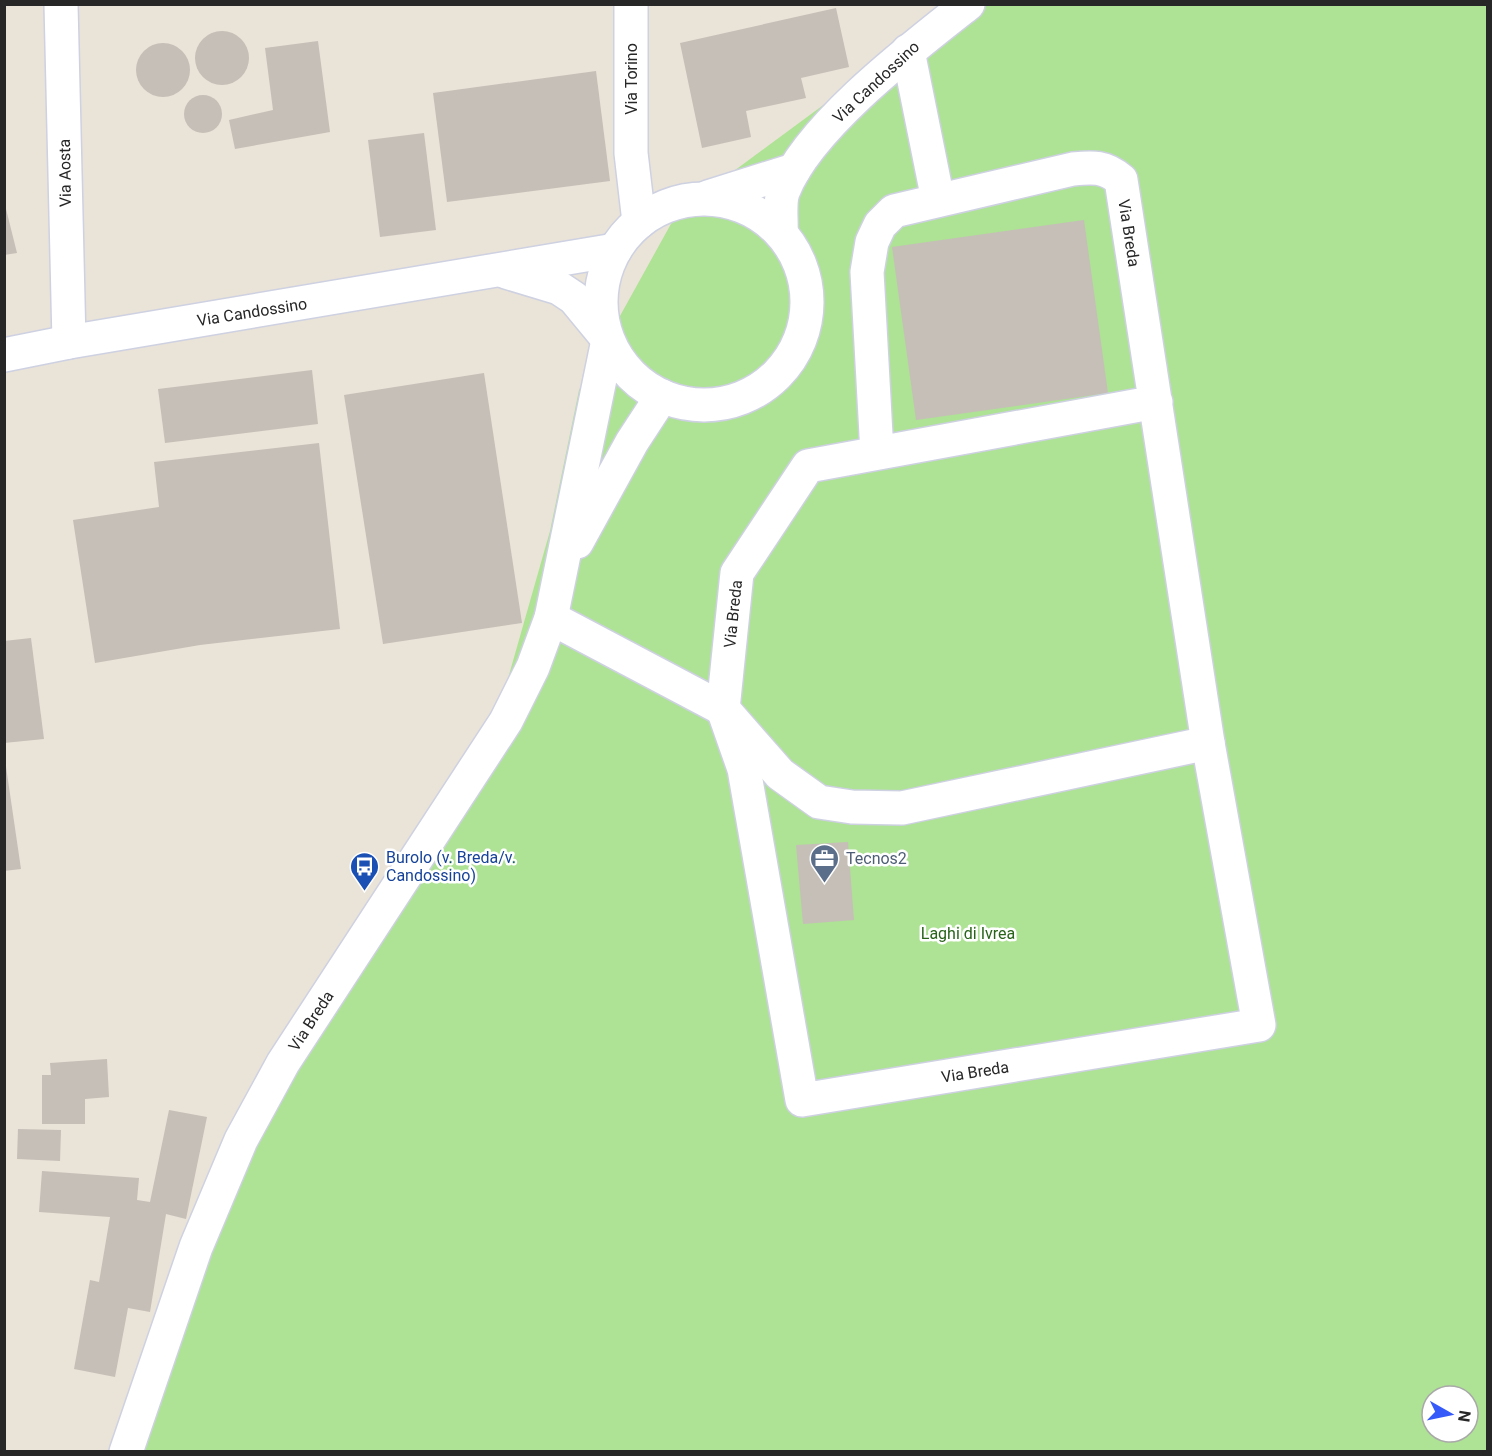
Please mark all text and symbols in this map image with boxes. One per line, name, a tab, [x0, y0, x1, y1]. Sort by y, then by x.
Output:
street label: Via Candossino	[829, 37, 923, 127]
street label: Via Torino	[622, 43, 641, 115]
street label: Via Aosta	[55, 139, 75, 207]
street label: Via Breda	[1114, 198, 1144, 268]
street label: Via Candossino	[196, 294, 308, 330]
street label: Via Breda	[720, 579, 746, 649]
office icon: Tecnos2	[809, 842, 841, 884]
place label: Burolo (v. Breda/v. Candossino)	[386, 848, 516, 885]
place label: Tecnos2	[846, 849, 907, 868]
bus stop icon: Burolo (v. Breda/v. Candossino)	[349, 850, 381, 892]
park label: Laghi di Ivrea	[921, 924, 1015, 943]
street label: Via Breda	[284, 987, 338, 1055]
street label: Via Breda	[940, 1057, 1010, 1087]
north arrow	[1420, 1384, 1480, 1444]
text: N	[1454, 1409, 1475, 1423]

